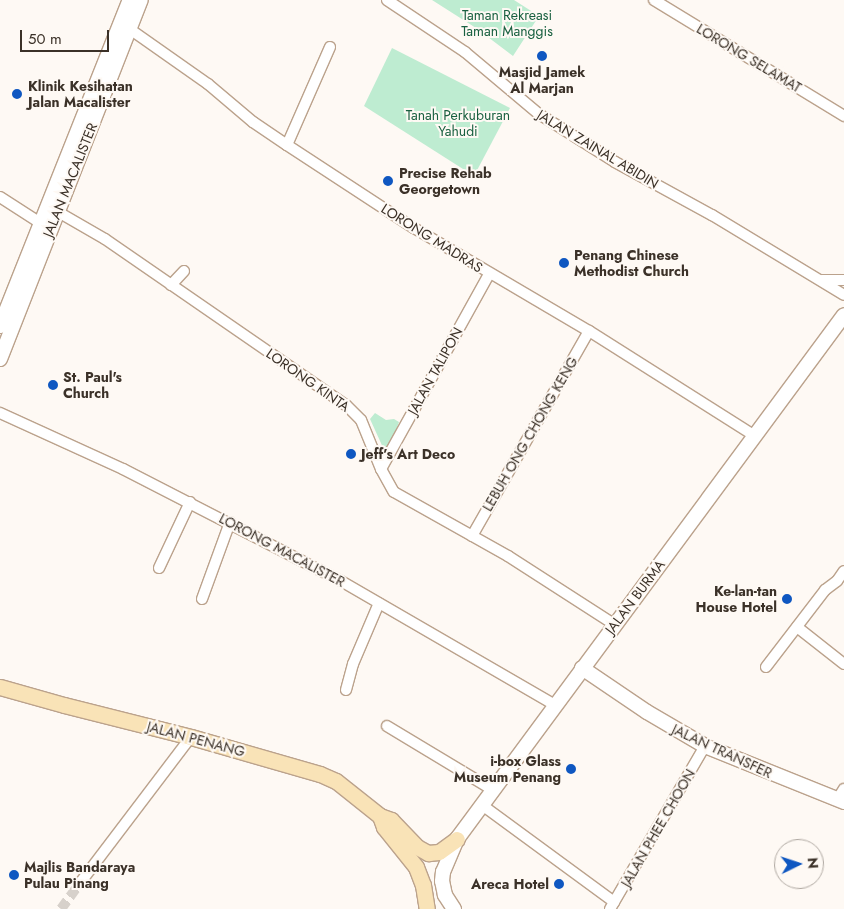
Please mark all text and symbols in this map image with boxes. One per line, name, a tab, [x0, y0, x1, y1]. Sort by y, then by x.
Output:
park label: Taman Rekreasi Taman Manggis	[461, 7, 553, 40]
scale bar	[22, 20, 111, 52]
street label: LORONG SELAMAT	[694, 20, 804, 96]
text: 50 m	[28, 28, 62, 50]
marker: Masjid Jamek Al Marjan	[536, 50, 548, 62]
place label: Masjid Jamek Al Marjan	[499, 64, 585, 96]
place label: Klinik Kesihatan Jalan Macalister	[28, 78, 133, 110]
marker: Klinik Kesihatan Jalan Macalister	[10, 87, 24, 101]
street label: JALAN ZAINAL ABIDIN	[534, 106, 662, 192]
park label: Tanah Perkuburan Yahudi	[406, 107, 510, 140]
street label: JALAN MACALISTER	[39, 120, 101, 240]
place label: Precise Rehab Georgetown	[399, 165, 492, 198]
marker: Precise Rehab Georgetown	[381, 174, 395, 188]
street label: LORONG MADRAS	[378, 200, 486, 276]
place label: Penang Chinese Methodist Church	[574, 247, 689, 280]
marker: Penang Chinese Methodist Church	[558, 257, 570, 269]
street label: JALAN TALIPON	[404, 324, 466, 418]
street label: LORONG KINTA	[263, 345, 353, 415]
street label: LEBUH ONG CHONG KENG	[479, 354, 581, 514]
place label: St. Paul's Church	[63, 369, 122, 402]
marker: St. Paul's Church	[47, 379, 59, 391]
place label: Jeff’s Art Deco	[361, 446, 455, 462]
marker: Jeff’s Art Deco	[345, 448, 357, 460]
street label: LORONG MACALISTER	[216, 510, 348, 590]
street label: JALAN BURMA	[602, 557, 668, 637]
place label: Ke-lan-tan House Hotel	[696, 583, 777, 616]
marker: Ke-lan-tan House Hotel	[781, 593, 793, 605]
street label: JALAN PENANG	[145, 718, 247, 760]
street label: JALAN TRANSFER	[669, 721, 775, 781]
place label: i-box Glass Museum Penang	[454, 753, 561, 786]
marker: i-box Glass Museum Penang	[565, 763, 577, 775]
street label: JALAN PHEE CHOON	[617, 766, 699, 890]
north arrow	[774, 839, 824, 889]
text: N	[803, 857, 823, 869]
place label: Majlis Bandaraya Pulau Pinang	[24, 859, 135, 892]
marker: Majlis Bandaraya Pulau Pinang	[8, 869, 20, 881]
place label: Areca Hotel	[471, 876, 549, 892]
marker: Areca Hotel	[553, 878, 565, 890]

